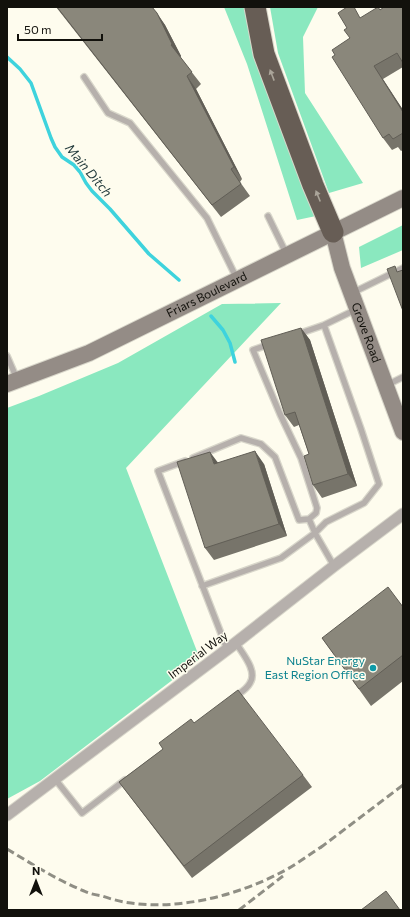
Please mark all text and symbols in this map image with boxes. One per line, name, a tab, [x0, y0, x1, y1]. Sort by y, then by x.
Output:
scale bar	[18, 16, 102, 42]
text: 50 m	[24, 22, 52, 36]
one-way arrow	[269, 68, 275, 80]
water label: Main Ditch	[62, 140, 116, 200]
one-way arrow	[315, 191, 321, 202]
street label: Friars Boulevard	[164, 268, 249, 320]
street label: Grove Road	[349, 300, 385, 364]
street label: Imperial Way	[165, 627, 230, 681]
place label: NuStar Energy East Region Office	[265, 653, 365, 681]
marker: NuStar Energy East Region Office	[368, 663, 378, 673]
north arrow	[16, 861, 56, 901]
text: N	[32, 864, 40, 877]

